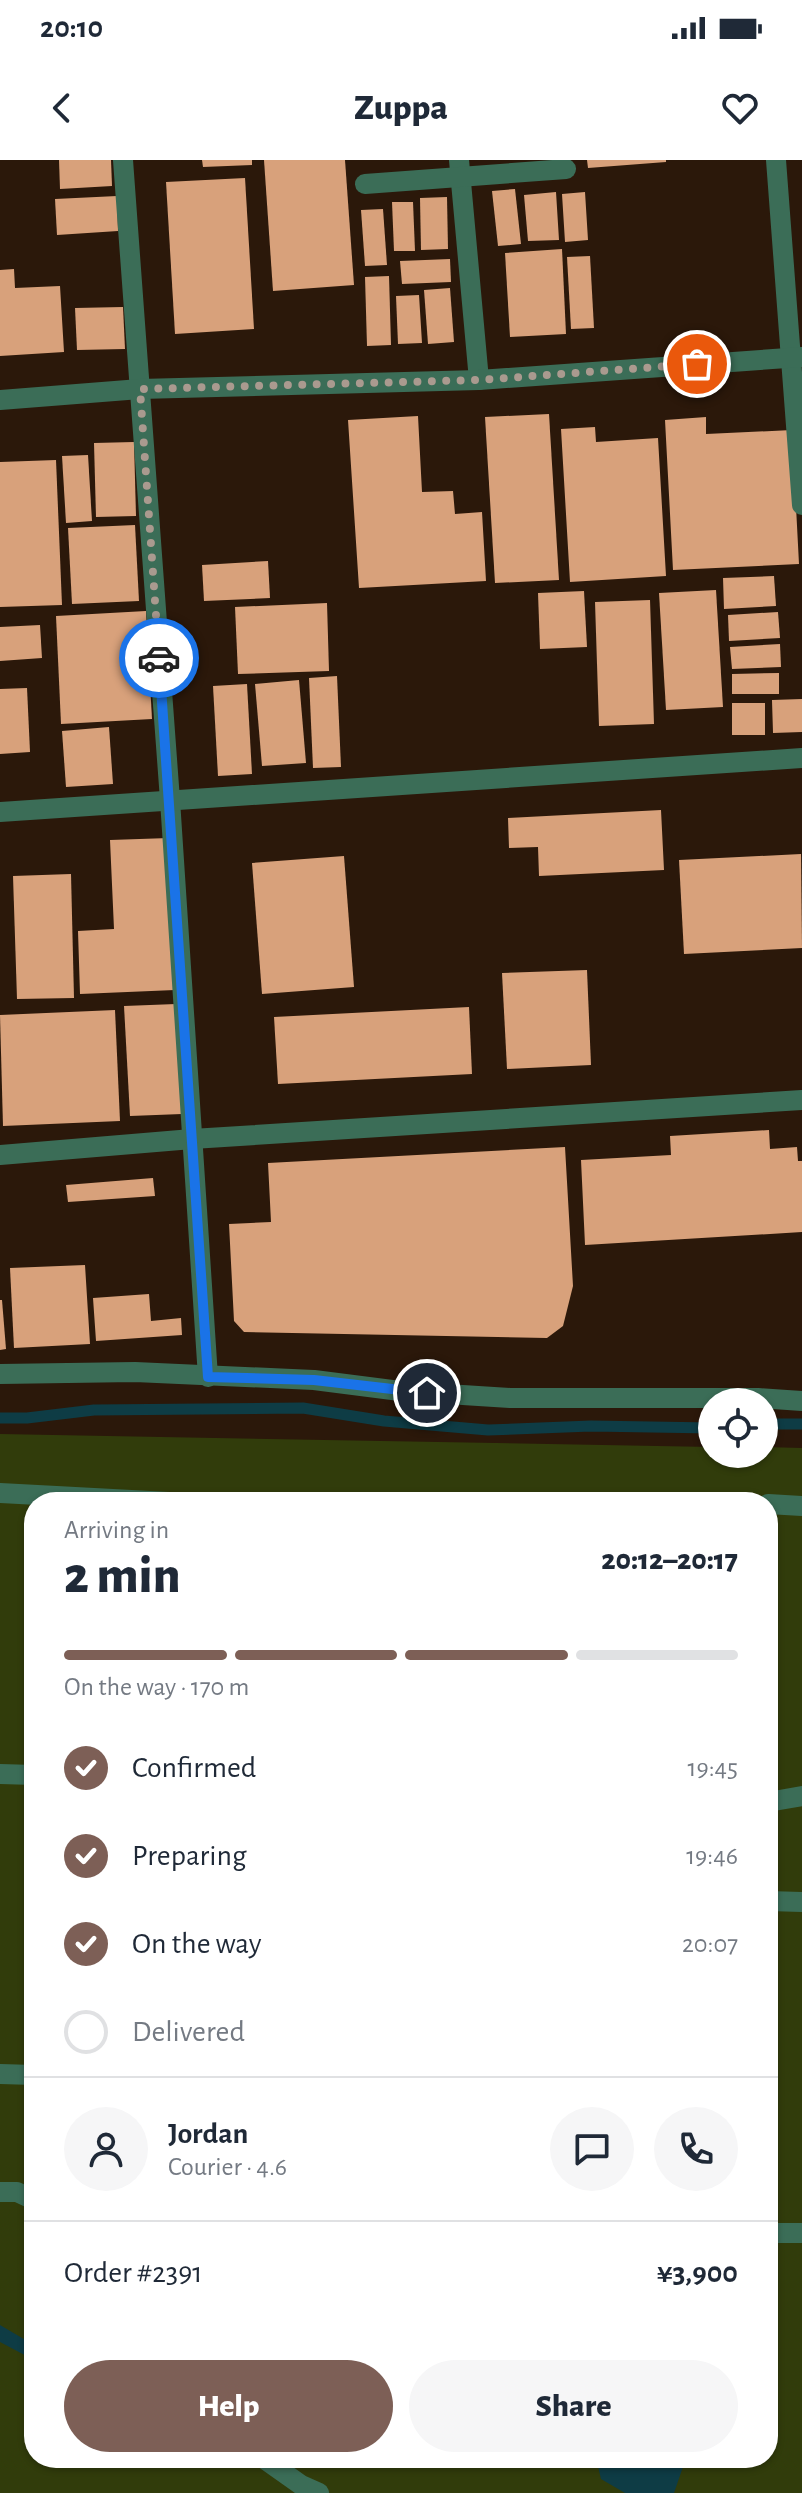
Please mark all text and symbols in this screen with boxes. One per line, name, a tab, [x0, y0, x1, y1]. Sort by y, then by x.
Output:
text: 20:10	[40, 13, 103, 43]
icon: back	[40, 86, 84, 130]
icon: heart	[718, 86, 762, 130]
text: Zuppa	[354, 90, 448, 126]
pin	[663, 330, 731, 398]
icon: bag	[675, 342, 719, 386]
courier	[119, 618, 199, 698]
icon: car	[137, 636, 181, 680]
pin	[393, 1359, 461, 1427]
icon: home	[405, 1371, 449, 1415]
map controls	[698, 1388, 778, 1468]
button: locate	[698, 1388, 778, 1468]
text: Arriving in	[64, 1517, 169, 1543]
text: 20:12–20:17	[601, 1545, 738, 1575]
text: 2 min	[64, 1550, 180, 1602]
text: On the way · 170 m	[64, 1674, 249, 1700]
icon: check	[64, 1746, 108, 1790]
text: Confirmed	[132, 1753, 256, 1783]
text: 19:45	[688, 1755, 738, 1781]
icon: check	[64, 1834, 108, 1878]
text: Preparing	[132, 1841, 247, 1871]
text: 19:46	[686, 1843, 738, 1869]
icon: check	[64, 1922, 108, 1966]
text: On the way	[132, 1929, 261, 1959]
text: 20:07	[682, 1931, 738, 1957]
text: Delivered	[132, 2017, 245, 2047]
button: person	[64, 2107, 148, 2191]
button: chat	[550, 2107, 634, 2191]
button: phone	[654, 2107, 738, 2191]
text: Jordan	[168, 2119, 248, 2149]
text: Courier · 4.6	[168, 2154, 287, 2180]
text: Order #2391	[64, 2258, 203, 2288]
text: ¥3,900	[657, 2258, 738, 2288]
button: Help	[64, 2360, 393, 2452]
button: Share	[409, 2360, 738, 2452]

